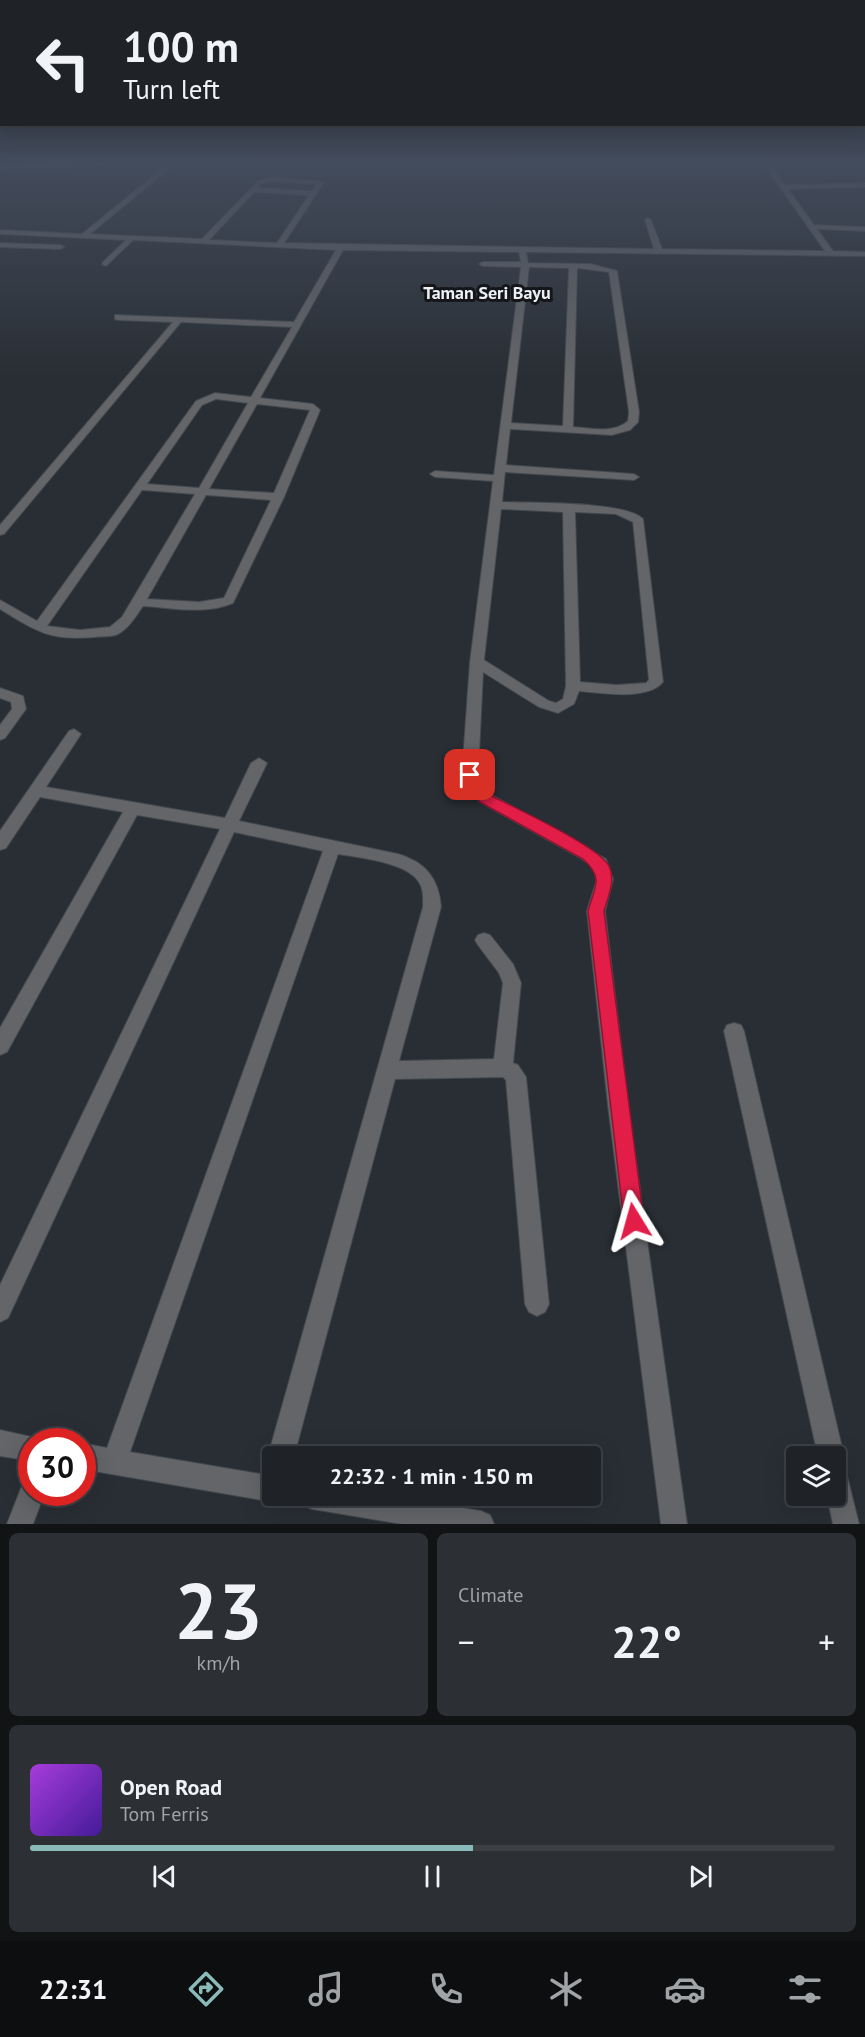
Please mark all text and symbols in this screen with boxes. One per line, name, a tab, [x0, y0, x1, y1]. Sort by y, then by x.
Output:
text: 100 m	[123, 19, 239, 74]
icon: left	[24, 24, 102, 102]
text: Turn left	[123, 72, 220, 106]
district label: Taman Seri Bayu	[423, 281, 551, 304]
pin	[444, 749, 495, 800]
icon: arrive	[453, 758, 486, 791]
position arrow	[602, 1189, 666, 1253]
speed limit sign: 30	[18, 1428, 96, 1506]
map controls	[786, 1446, 846, 1506]
button: layers	[786, 1446, 846, 1506]
text: 22:32 · 1 min · 150 m	[330, 1462, 533, 1490]
text: 23	[174, 1560, 263, 1661]
text: Climate	[458, 1582, 524, 1608]
text: 22°	[611, 1612, 682, 1670]
text: −	[458, 1620, 475, 1663]
text: +	[818, 1620, 835, 1663]
text: km/h	[197, 1650, 240, 1676]
text: Open Road	[120, 1773, 222, 1801]
text: Tom Ferris	[120, 1801, 209, 1827]
icon: previous	[148, 1860, 181, 1893]
icon: pause	[416, 1860, 449, 1893]
icon: next	[684, 1860, 717, 1893]
icon: directions	[185, 1968, 227, 2010]
icon: music	[305, 1968, 347, 2010]
icon: phone	[425, 1968, 467, 2010]
icon: climate	[545, 1968, 587, 2010]
icon: car	[664, 1968, 706, 2010]
icon: filters	[784, 1968, 826, 2010]
text: 22:31	[39, 1972, 107, 2006]

